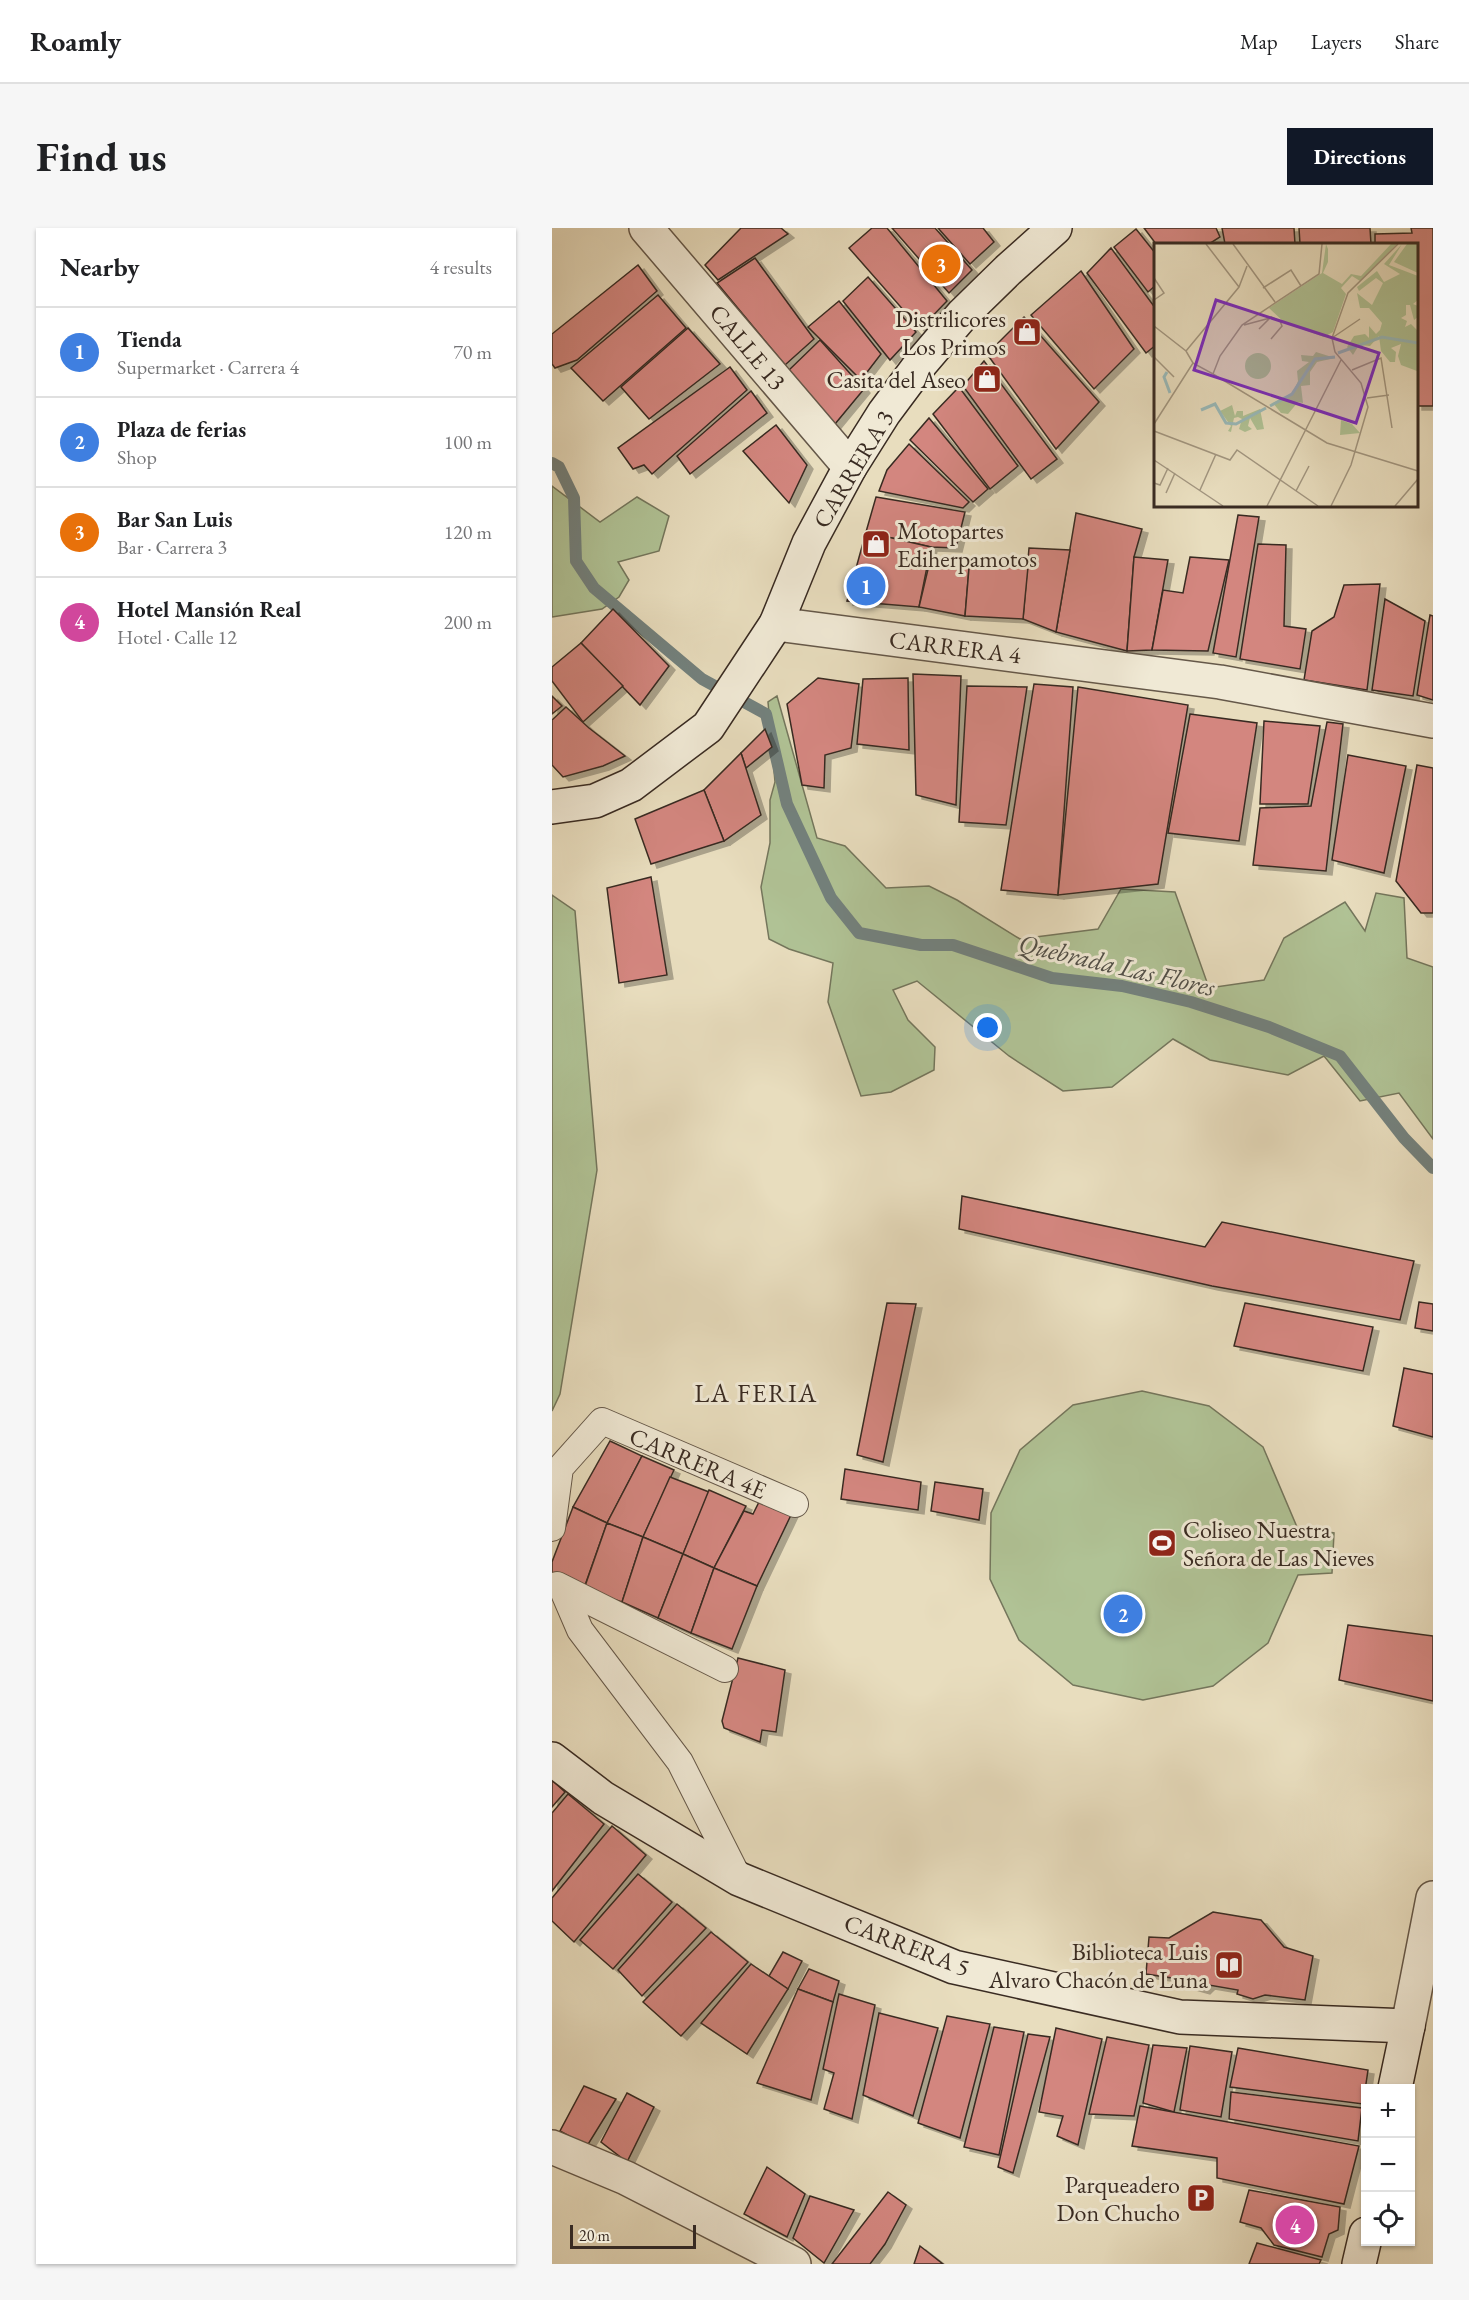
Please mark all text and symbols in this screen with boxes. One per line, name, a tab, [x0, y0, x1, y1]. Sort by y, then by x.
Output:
text: Roamly	[30, 23, 121, 59]
text: Map	[1240, 28, 1278, 55]
text: Layers	[1311, 28, 1362, 55]
text: Share	[1395, 28, 1439, 55]
button: Directions	[1287, 128, 1433, 185]
text: Find us	[36, 129, 167, 184]
pin: 3	[922, 242, 960, 286]
inset map	[1154, 243, 1418, 507]
text: Nearby	[60, 250, 140, 284]
text: 4 results	[429, 254, 492, 280]
street label: CALLE 13	[703, 298, 793, 396]
place label: Distrilicores Los Primos	[895, 303, 1006, 362]
shop icon: Distrilicores Los Primos	[1011, 316, 1043, 348]
text: Tienda	[117, 325, 182, 354]
text: 1	[74, 339, 85, 365]
text: 70 m	[453, 339, 492, 365]
text: Supermarket · Carrera 4	[117, 354, 299, 380]
shop icon: Casita del Aseo	[971, 363, 1003, 395]
place label: Casita del Aseo	[826, 364, 966, 395]
street label: CARRERA 3	[806, 404, 900, 534]
text: Plaza de ferias	[117, 415, 246, 444]
text: 2	[74, 429, 85, 455]
text: 100 m	[444, 429, 492, 455]
text: Shop	[117, 444, 157, 470]
text: Bar San Luis	[117, 505, 232, 534]
place label: Motopartes Ediherpamotos	[897, 515, 1037, 574]
text: 3	[74, 519, 85, 545]
text: 120 m	[444, 519, 492, 545]
shop icon: Motopartes Ediherpamotos	[860, 528, 892, 560]
text: Bar · Carrera 3	[117, 534, 227, 560]
pin: 1	[846, 564, 886, 608]
text: Hotel Mansión Real	[117, 595, 301, 624]
text: 4	[74, 609, 85, 635]
text: 200 m	[444, 609, 492, 635]
text: Hotel · Calle 12	[117, 624, 237, 650]
street label: CARRERA 4	[887, 624, 1023, 671]
water label: Quebrada Las Flores	[1016, 926, 1219, 1004]
your location	[973, 1013, 1002, 1042]
district label: LA FERIA	[694, 1376, 818, 1410]
street label: CARRERA 4E	[625, 1420, 771, 1506]
place label: Coliseo Nuestra Señora de Las Nieves	[1183, 1514, 1374, 1573]
sports icon: Coliseo Nuestra Señora de Las Nieves	[1146, 1527, 1178, 1559]
pin: 2	[1104, 1592, 1142, 1636]
street label: CARRERA 5	[840, 1907, 974, 1983]
place label: Biblioteca Luis Alvaro Chacón de Luna	[987, 1936, 1208, 1995]
library icon: Biblioteca Luis Alvaro Chacón de Luna	[1213, 1949, 1245, 1981]
map controls	[1361, 2084, 1415, 2246]
button: +	[1361, 2084, 1415, 2138]
button: −	[1361, 2138, 1415, 2192]
place label: Parqueadero Don Chucho	[1056, 2169, 1180, 2228]
parking icon: Parqueadero Don Chucho	[1185, 2182, 1217, 2214]
button: locate	[1361, 2192, 1415, 2246]
pin: 4	[1276, 2202, 1314, 2248]
scale bar	[570, 2222, 696, 2250]
text: 20 m	[579, 2225, 610, 2246]

